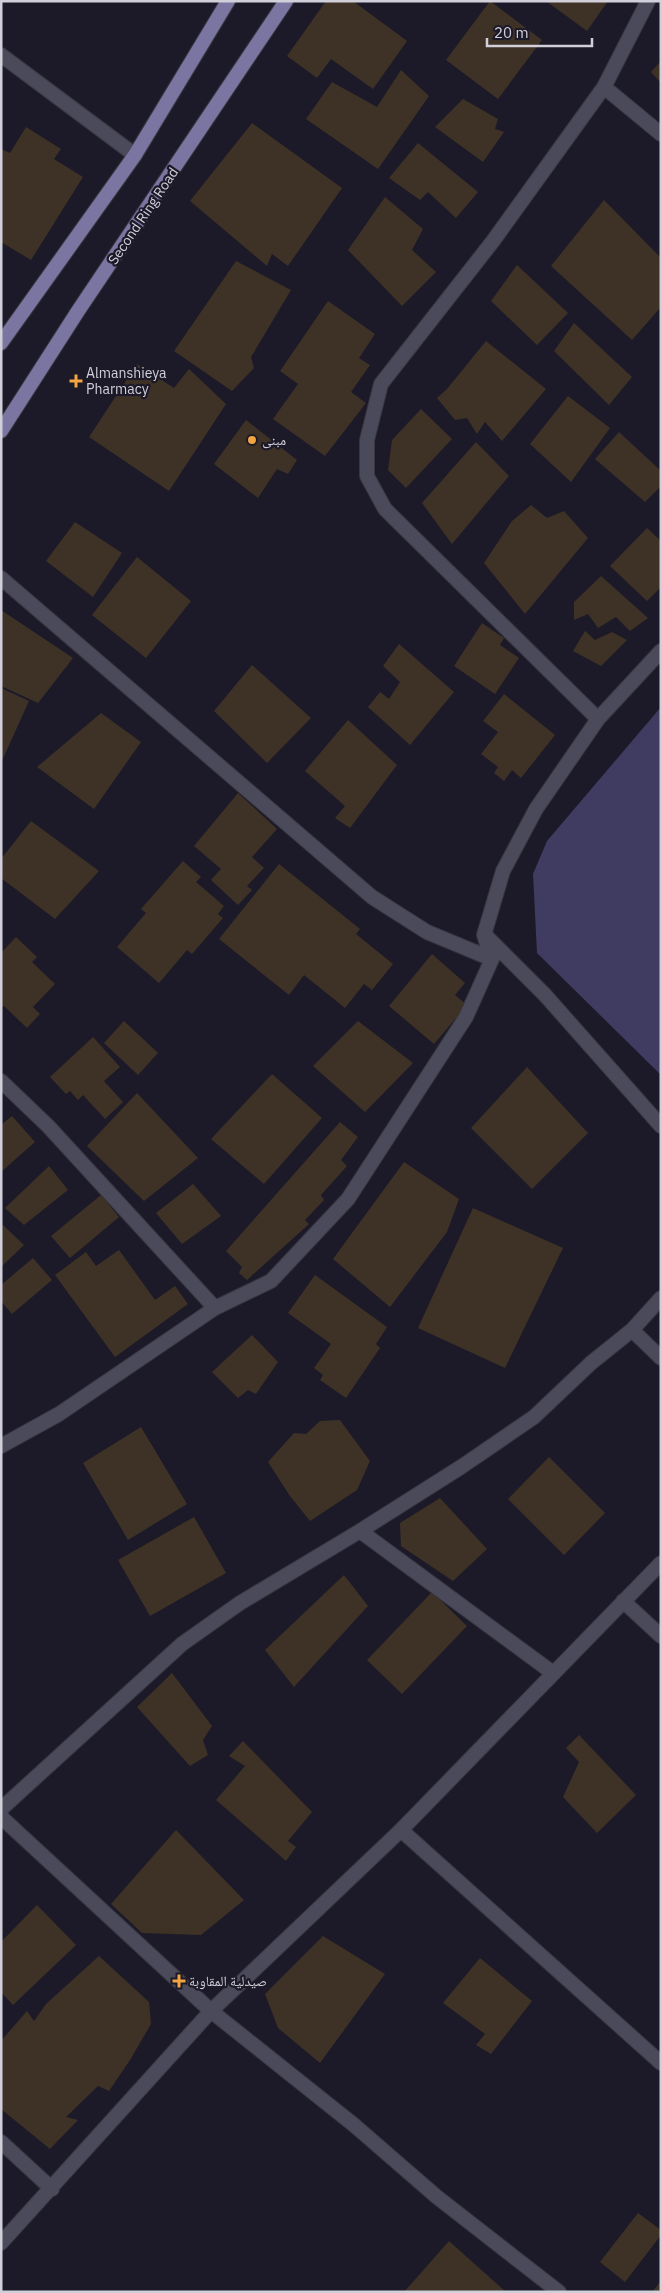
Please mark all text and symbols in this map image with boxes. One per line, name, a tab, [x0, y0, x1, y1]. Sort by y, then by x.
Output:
scale bar	[487, 15, 592, 47]
text: 20 m	[494, 23, 529, 42]
street label: Second Ring Road	[104, 164, 182, 268]
place label: Almanshieya Pharmacy	[86, 364, 167, 398]
marker: Almanshieya Pharmacy	[70, 375, 82, 387]
place label: مبنى	[262, 431, 286, 449]
marker: مبنى	[246, 434, 258, 446]
place label: صيدلية المقاوبة	[189, 1972, 267, 1990]
marker: صيدلية المقاوبة	[173, 1975, 185, 1987]

